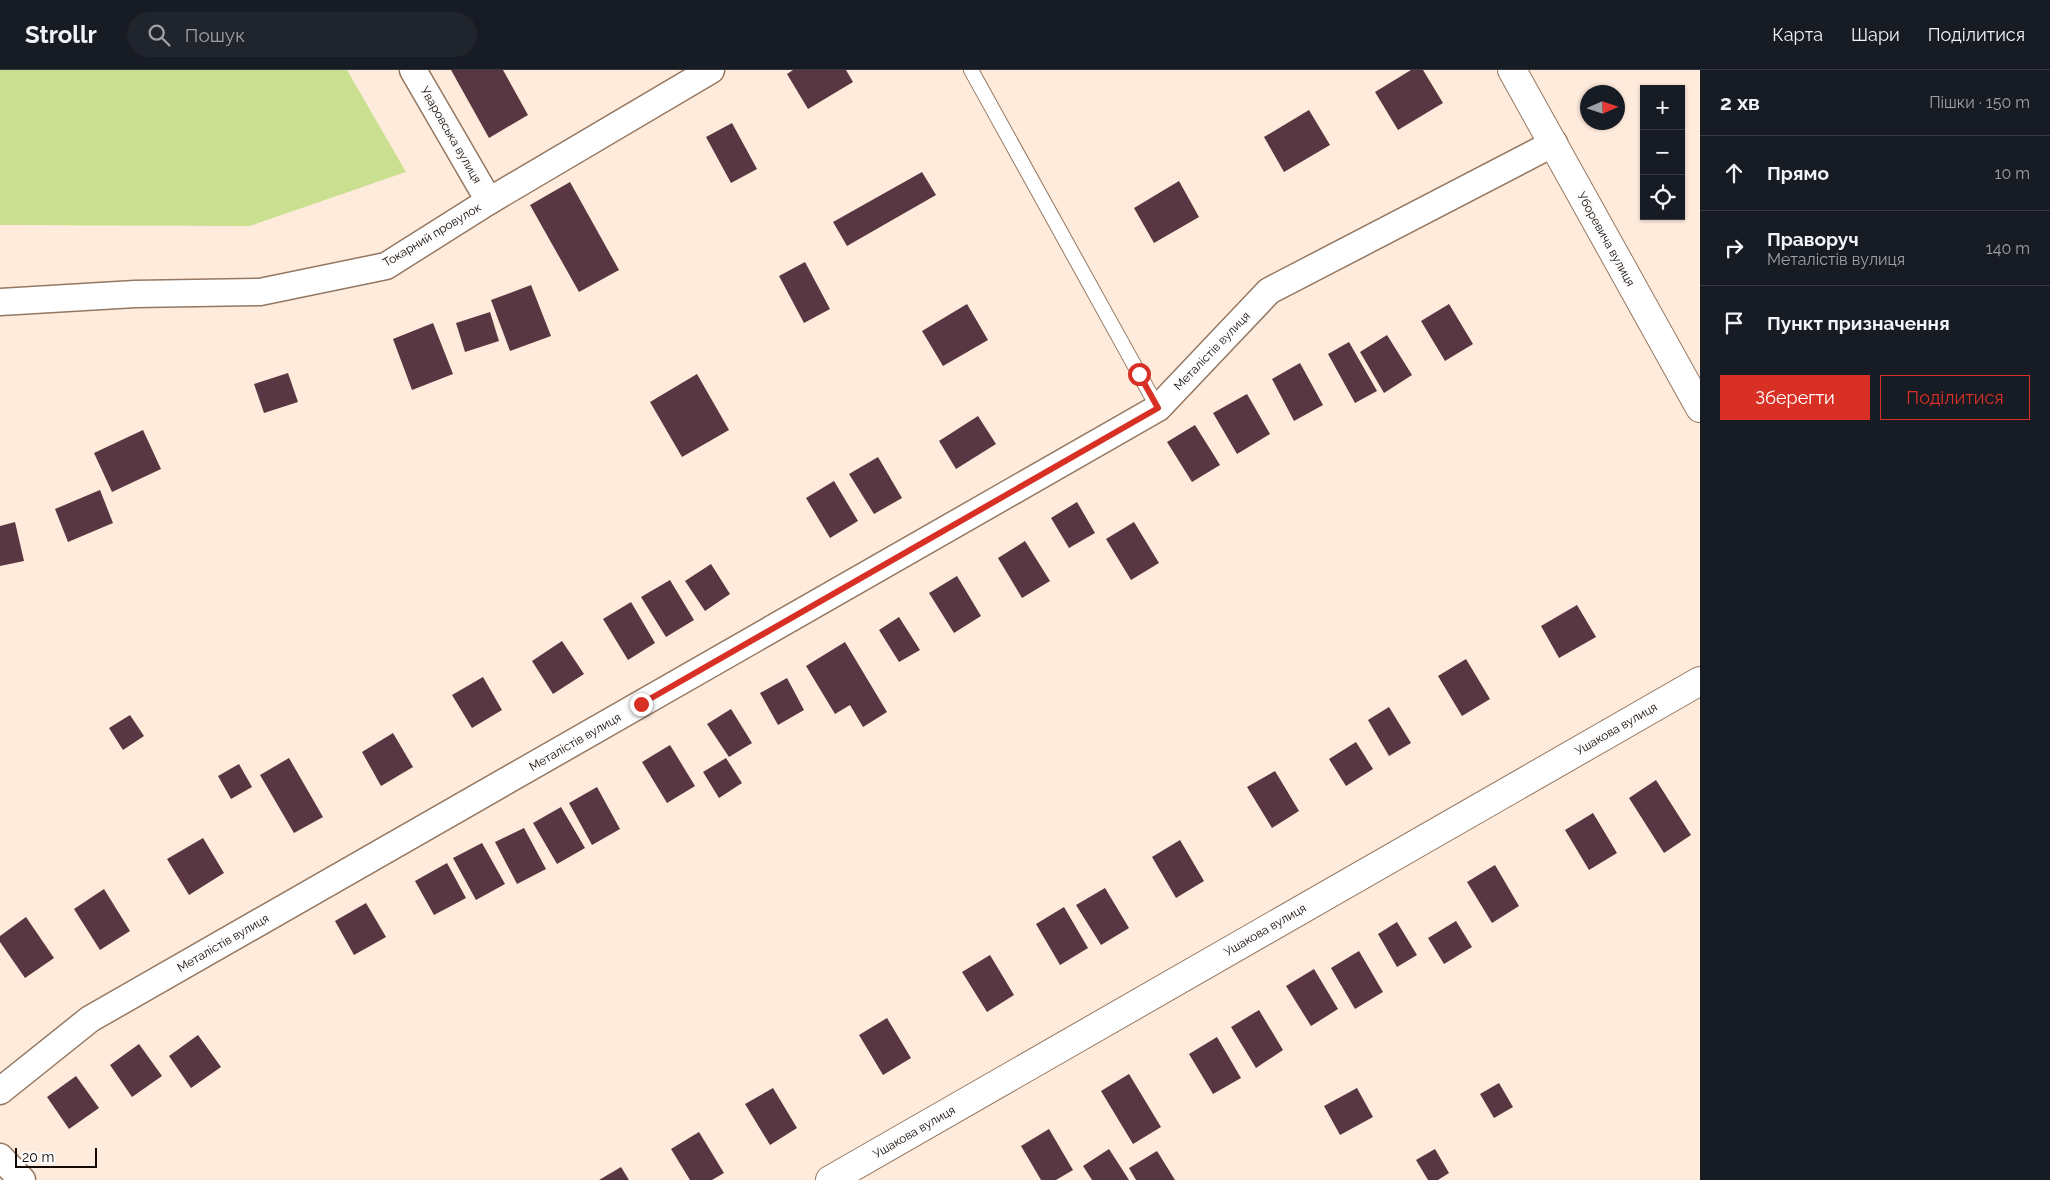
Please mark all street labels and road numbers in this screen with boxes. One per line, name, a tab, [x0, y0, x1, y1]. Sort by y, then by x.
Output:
street label: Уваровська вулиця	[418, 84, 484, 186]
street label: Уборевича вулиця	[1574, 189, 1638, 289]
street label: Токарний провулок	[380, 200, 484, 270]
street label: Металістів вулиця	[1171, 309, 1253, 393]
street label: Ушакова вулиця	[1572, 700, 1660, 758]
street label: Металістів вулиця	[527, 710, 623, 774]
street label: Ушакова вулиця	[1221, 901, 1309, 959]
street label: Металістів вулиця	[175, 911, 271, 975]
street label: Ушакова вулиця	[870, 1103, 958, 1161]

